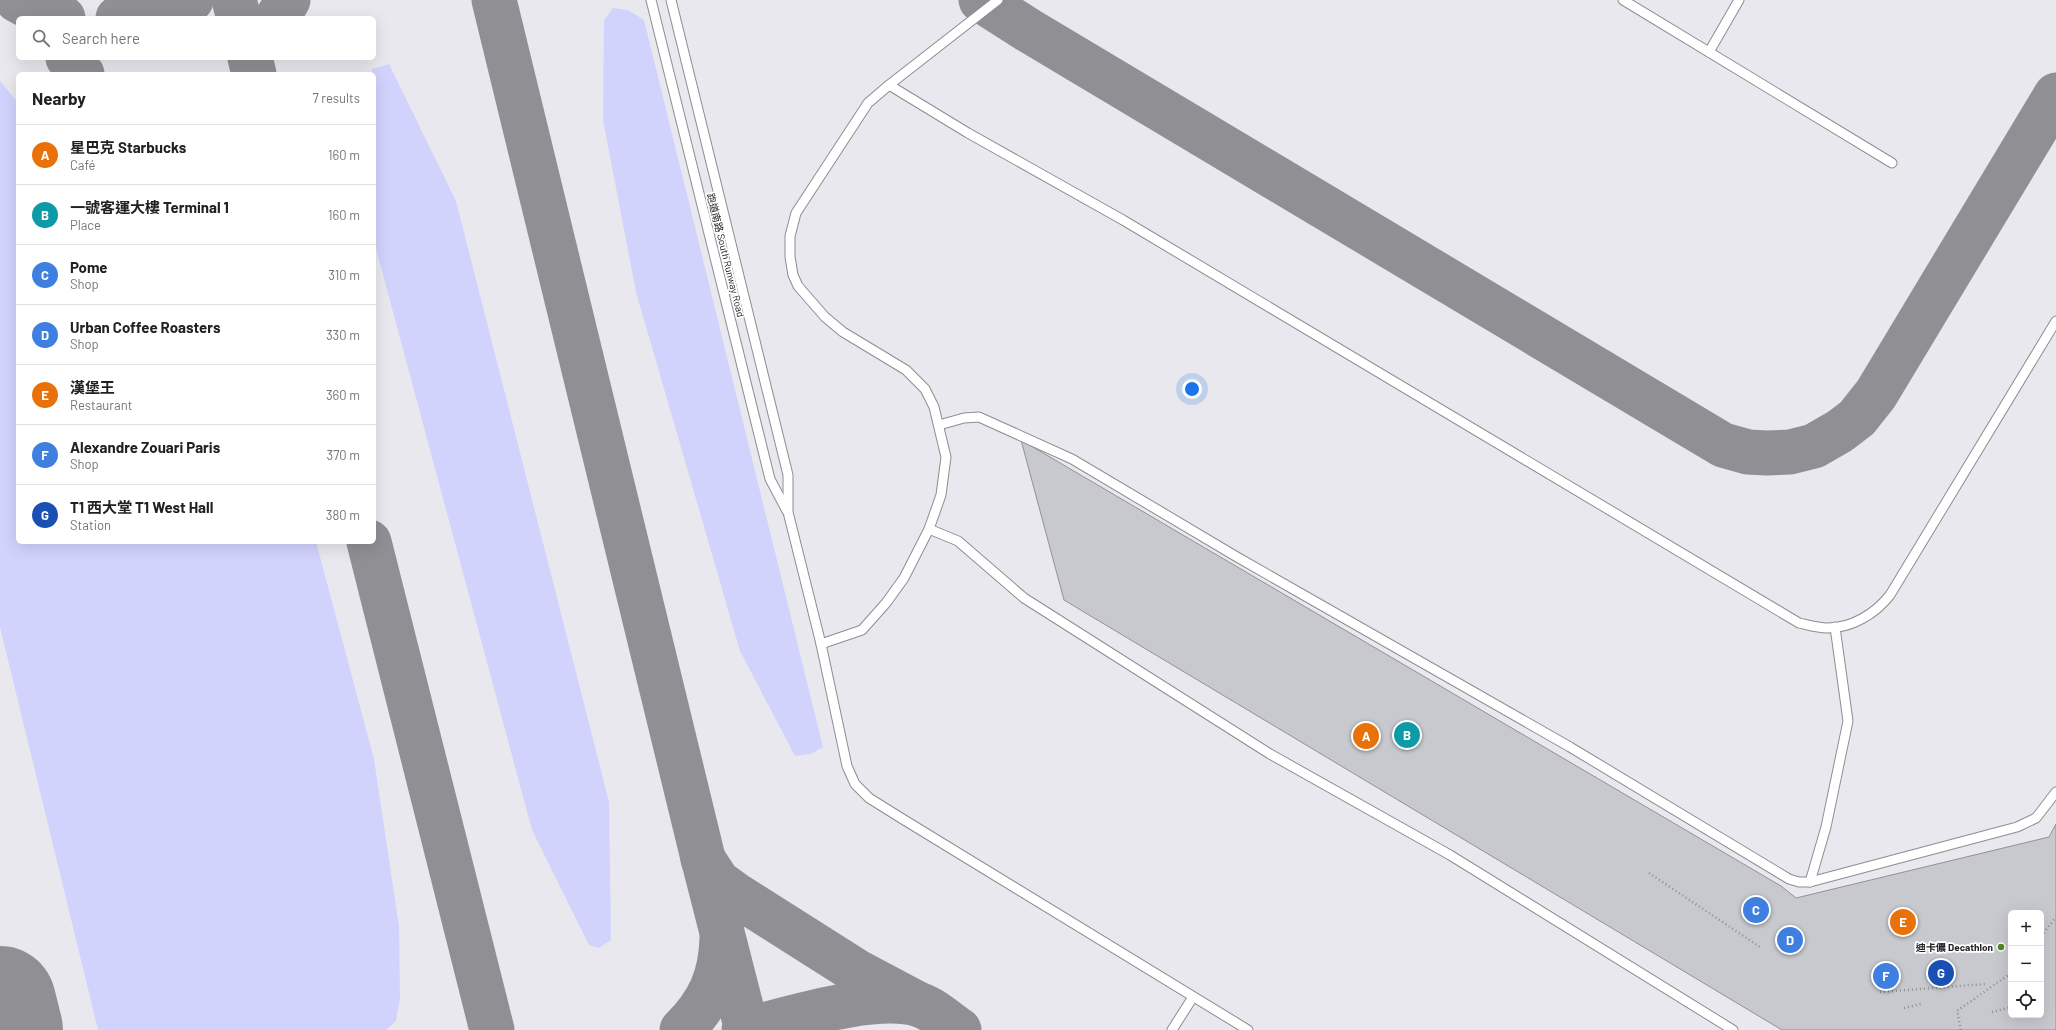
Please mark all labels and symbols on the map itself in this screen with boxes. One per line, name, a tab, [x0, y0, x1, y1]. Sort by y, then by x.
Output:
street label: 跑道南路 South Runway Road	[705, 192, 747, 318]
your location	[1182, 379, 1202, 399]
pin: B	[1394, 720, 1420, 750]
pin: A	[1353, 721, 1379, 751]
pin: C	[1743, 895, 1769, 925]
pin: E	[1890, 907, 1916, 937]
pin: D	[1777, 925, 1803, 955]
place label: 迪卡儂 Decathlon	[1915, 941, 1993, 953]
marker: 迪卡儂 Decathlon	[1996, 942, 2006, 952]
pin: G	[1928, 958, 1954, 988]
pin: F	[1873, 961, 1899, 991]

